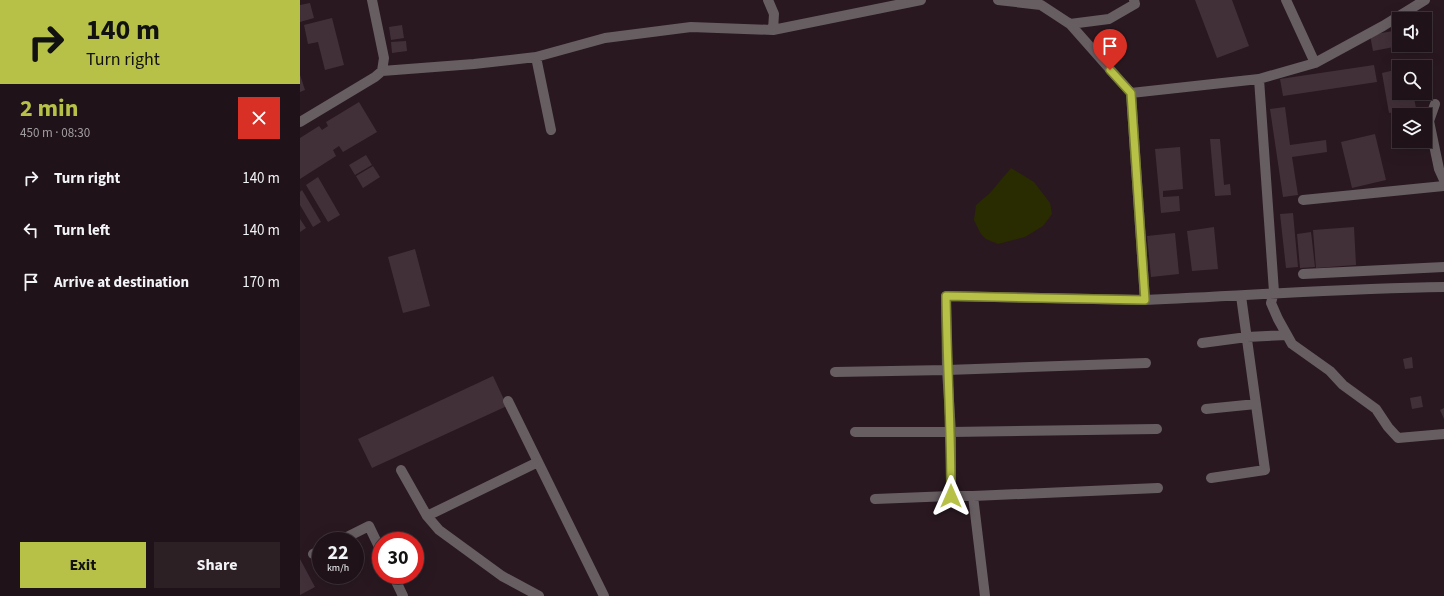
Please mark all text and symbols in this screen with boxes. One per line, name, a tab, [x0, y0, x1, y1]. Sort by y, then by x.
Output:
text: 140 m	[86, 10, 160, 50]
map controls	[1392, 12, 1432, 148]
button: sound	[1392, 12, 1432, 52]
icon: right	[20, 16, 72, 68]
pin	[1093, 29, 1127, 70]
icon: arrive	[1099, 35, 1121, 57]
text: Turn right	[86, 47, 160, 72]
button: search	[1392, 60, 1432, 100]
text: 2 min	[20, 91, 78, 126]
button: close	[238, 97, 280, 139]
button: layers	[1392, 108, 1432, 148]
text: 450 m · 08:30	[20, 124, 90, 142]
icon: right	[20, 167, 42, 189]
text: Turn right	[54, 168, 120, 189]
text: 140 m	[242, 168, 280, 189]
icon: left	[20, 219, 42, 241]
text: Turn left	[54, 220, 110, 241]
text: 140 m	[242, 220, 280, 241]
icon: arrive	[20, 271, 42, 293]
text: Arrive at destination	[54, 272, 189, 293]
text: 170 m	[242, 272, 280, 293]
position arrow	[930, 475, 972, 517]
speed limit sign: 30	[372, 532, 424, 584]
text: 22	[327, 539, 349, 567]
button: Exit	[20, 542, 146, 588]
button: Share	[154, 542, 280, 588]
text: km/h	[327, 561, 349, 575]

